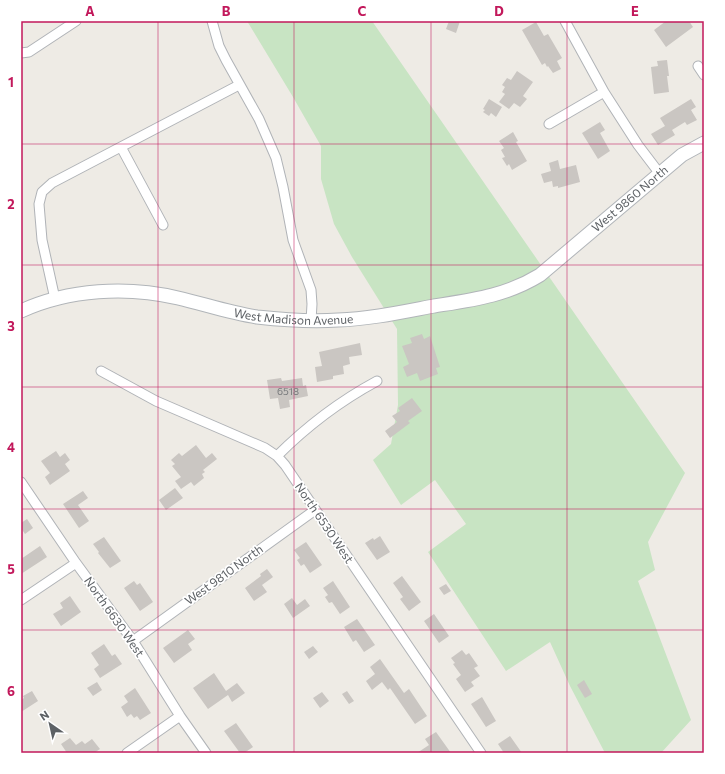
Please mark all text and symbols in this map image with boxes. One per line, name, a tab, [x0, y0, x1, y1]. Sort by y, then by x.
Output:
text: A	[85, 3, 95, 19]
text: B	[222, 3, 231, 19]
text: C	[358, 3, 367, 19]
text: D	[494, 3, 504, 19]
text: E	[631, 3, 639, 19]
text: 1	[8, 74, 14, 90]
street label: West 9860 North	[588, 162, 670, 234]
text: 2	[7, 196, 15, 212]
street label: West Madison Avenue	[233, 305, 354, 327]
text: 3	[7, 318, 15, 334]
house number: 6518	[277, 385, 299, 397]
text: 4	[7, 439, 15, 455]
street label: North 6530 West	[293, 479, 357, 566]
street label: West 9810 North	[182, 541, 265, 607]
text: 5	[7, 561, 15, 577]
street label: North 6630 West	[82, 574, 148, 659]
text: 6	[7, 683, 15, 699]
north arrow	[30, 704, 70, 744]
text: N	[37, 708, 51, 723]

